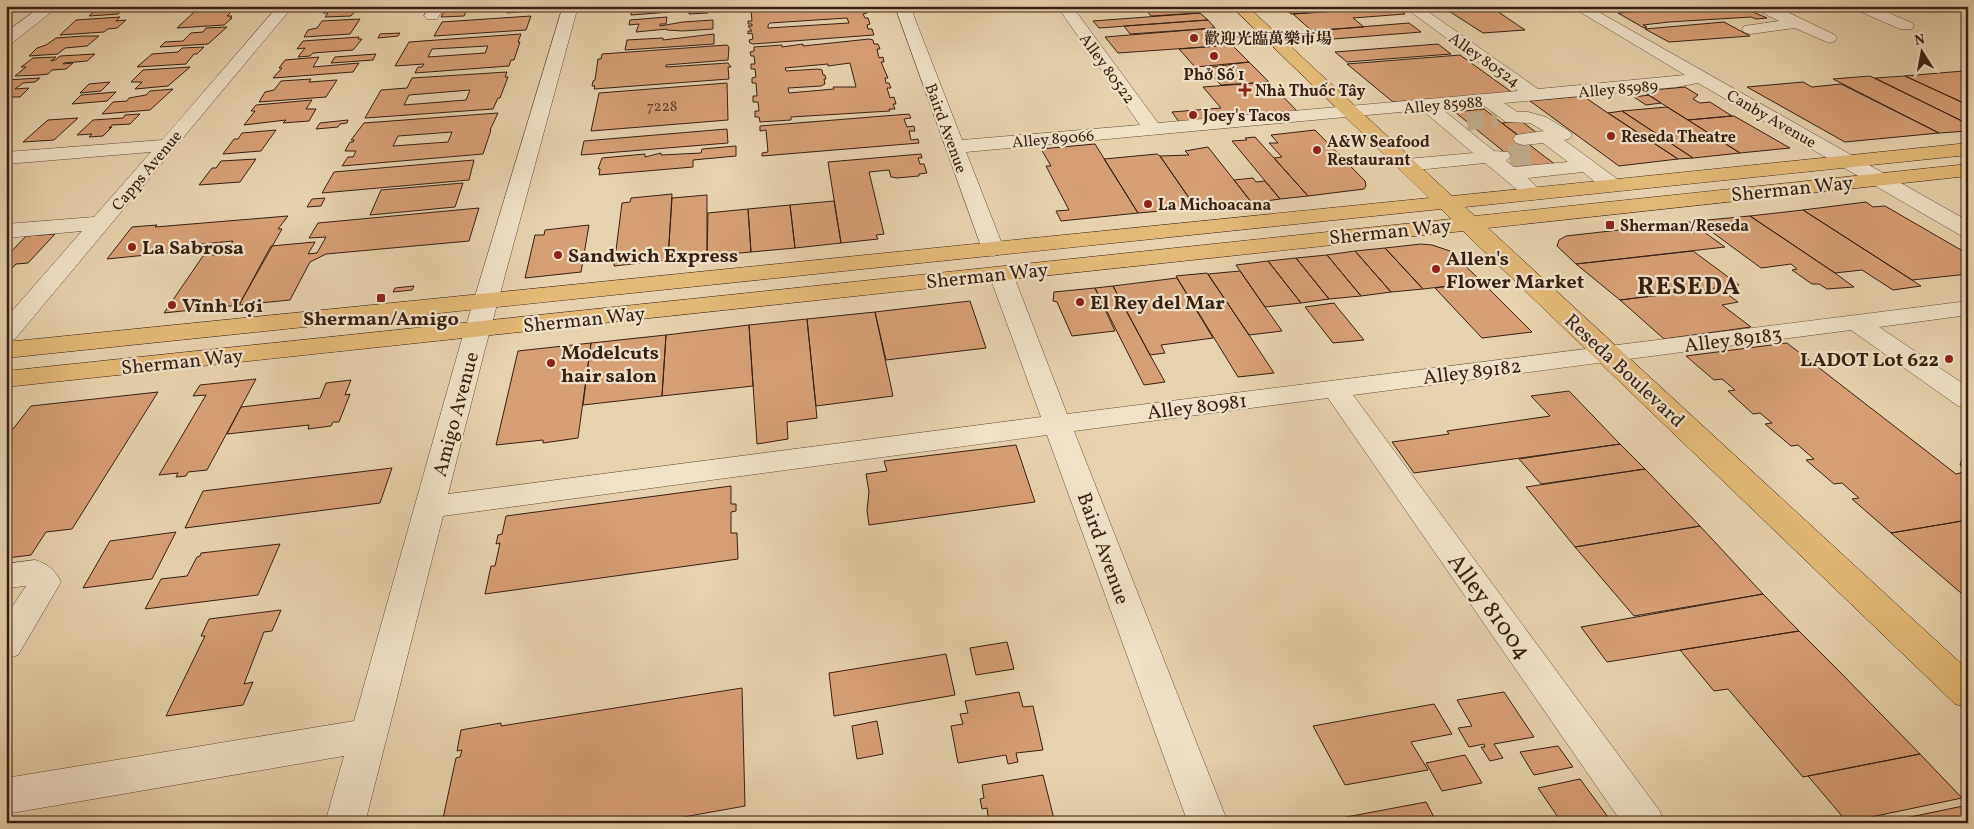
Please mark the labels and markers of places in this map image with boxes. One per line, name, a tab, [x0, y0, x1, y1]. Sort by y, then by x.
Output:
place label: 歡迎光臨萬樂市場	[1204, 29, 1332, 51]
marker: 歡迎光臨萬樂市場	[1188, 32, 1200, 44]
marker: Phở Số 1	[1208, 50, 1220, 62]
place label: Phở Số 1	[1184, 65, 1244, 87]
place label: Nhà Thuốc Tây	[1255, 81, 1366, 103]
marker: Nhà Thuốc Tây	[1239, 84, 1251, 96]
place label: Joey's Tacos	[1202, 106, 1291, 128]
marker: Joey's Tacos	[1187, 109, 1199, 121]
place label: Reseda Theatre	[1621, 127, 1736, 149]
marker: Reseda Theatre	[1605, 130, 1617, 142]
place label: A&W Seafood Restaurant	[1327, 132, 1430, 172]
marker: A&W Seafood Restaurant	[1311, 144, 1323, 156]
place label: La Michoacana	[1158, 195, 1271, 217]
marker: La Michoacana	[1142, 198, 1154, 210]
place label: Sherman/Reseda	[1620, 216, 1749, 238]
marker: Sherman/Reseda	[1604, 219, 1616, 231]
place label: La Sabrosa	[142, 235, 244, 263]
marker: La Sabrosa	[126, 241, 138, 253]
place label: Sandwich Express	[568, 243, 738, 271]
place label: Allen's Flower Market	[1446, 246, 1585, 297]
marker: Sandwich Express	[552, 249, 564, 261]
marker: Allen's Flower Market	[1430, 263, 1442, 275]
place label: El Rey del Mar	[1090, 290, 1225, 318]
marker: Sherman/Amigo	[375, 292, 387, 304]
place label: Vĩnh Lợi	[182, 293, 263, 321]
marker: El Rey del Mar	[1074, 296, 1086, 308]
marker: Vĩnh Lợi	[166, 299, 178, 311]
place label: Sherman/Amigo	[303, 306, 459, 334]
place label: Modelcuts hair salon	[561, 340, 659, 391]
place label: LADOT Lot 622	[1800, 347, 1939, 375]
marker: LADOT Lot 622	[1943, 353, 1955, 365]
marker: Modelcuts hair salon	[545, 357, 557, 369]

